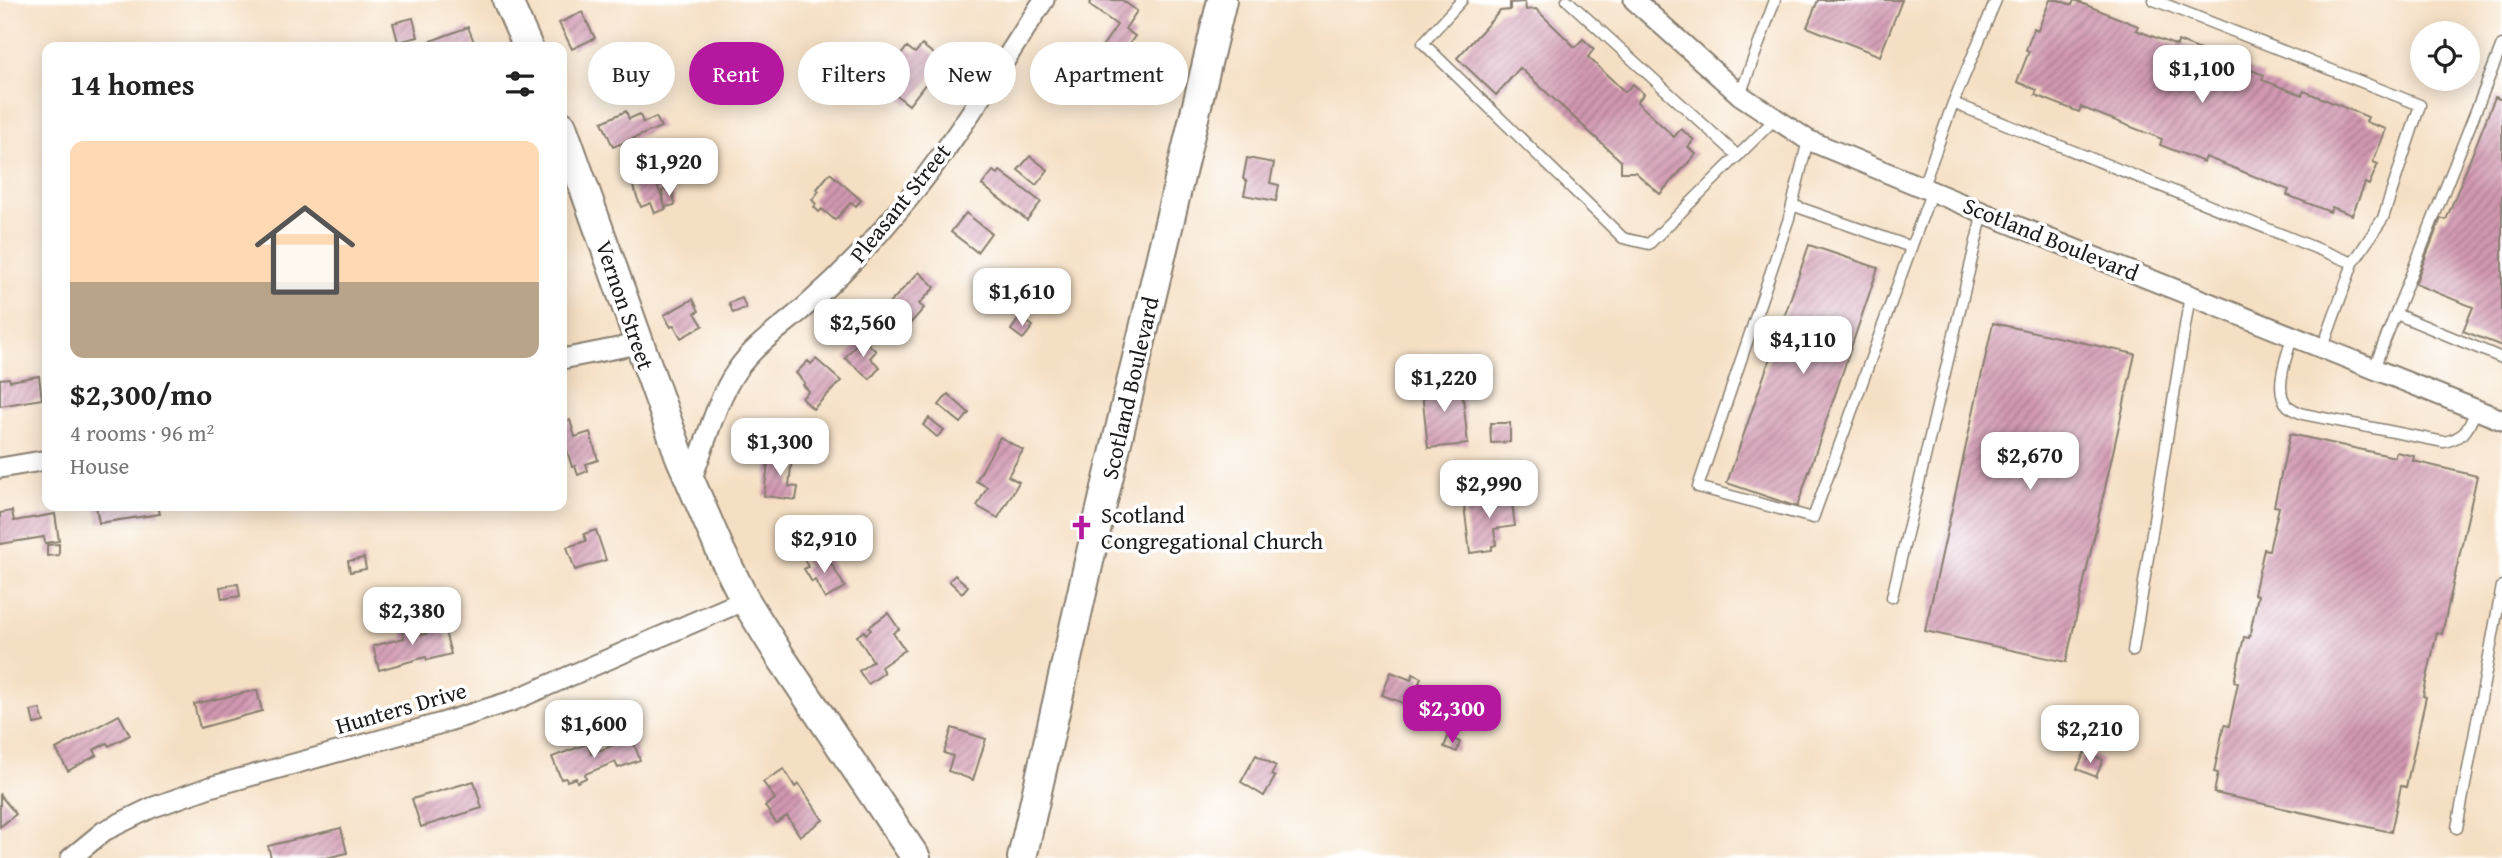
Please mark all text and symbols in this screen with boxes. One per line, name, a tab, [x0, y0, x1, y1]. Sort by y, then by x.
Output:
map controls	[2410, 21, 2480, 91]
button: locate	[2410, 21, 2480, 91]
chip: Buy	[588, 42, 675, 105]
chip: Rent	[689, 42, 784, 105]
chip: Filters	[798, 42, 910, 105]
chip: New	[924, 42, 1016, 105]
chip: Apartment	[1030, 42, 1188, 105]
pin: $1,100	[2145, 46, 2259, 105]
text: $1,100	[2169, 51, 2235, 84]
text: 14 homes	[70, 62, 195, 106]
icon: filters	[501, 65, 539, 103]
street label: Pleasant Street	[841, 136, 958, 269]
pin: $1,920	[612, 138, 726, 198]
text: $1,920	[636, 144, 702, 177]
icon: home	[242, 187, 368, 313]
street label: Scotland Boulevard	[1958, 188, 2145, 289]
street label: Vernon Street	[588, 236, 663, 374]
pin: $1,610	[965, 268, 1079, 328]
text: $1,610	[989, 274, 1055, 307]
street label: Scotland Boulevard	[1092, 293, 1167, 483]
pin: $2,560	[806, 300, 920, 359]
text: $2,560	[830, 305, 896, 338]
pin: $4,110	[1746, 316, 1860, 376]
text: $4,110	[1770, 322, 1836, 355]
pin: $1,220	[1387, 354, 1501, 414]
text: $1,220	[1411, 360, 1477, 393]
text: $2,300/mo	[70, 372, 212, 416]
text: 4 rooms · 96 m²	[70, 416, 214, 449]
pin: $1,300	[723, 419, 837, 478]
text: $1,300	[747, 424, 813, 457]
pin: $2,670	[1973, 433, 2087, 492]
text: $2,670	[1997, 438, 2063, 471]
text: House	[70, 449, 129, 482]
pin: $2,990	[1432, 461, 1546, 520]
text: $2,990	[1456, 466, 1522, 499]
place label: Scotland Congregational Church	[1101, 498, 1323, 557]
church icon: Scotland Congregational Church	[1067, 514, 1095, 542]
pin: $2,910	[767, 516, 881, 575]
text: $2,910	[791, 521, 857, 554]
pin: $2,380	[355, 588, 469, 647]
text: $2,380	[379, 593, 445, 626]
street label: Hunters Drive	[332, 673, 470, 742]
pin: $2,300	[1395, 686, 1509, 745]
text: $2,300	[1419, 691, 1485, 724]
pin: $1,600	[537, 700, 651, 760]
text: $1,600	[561, 706, 627, 739]
pin: $2,210	[2033, 706, 2147, 765]
text: $2,210	[2057, 711, 2123, 744]

